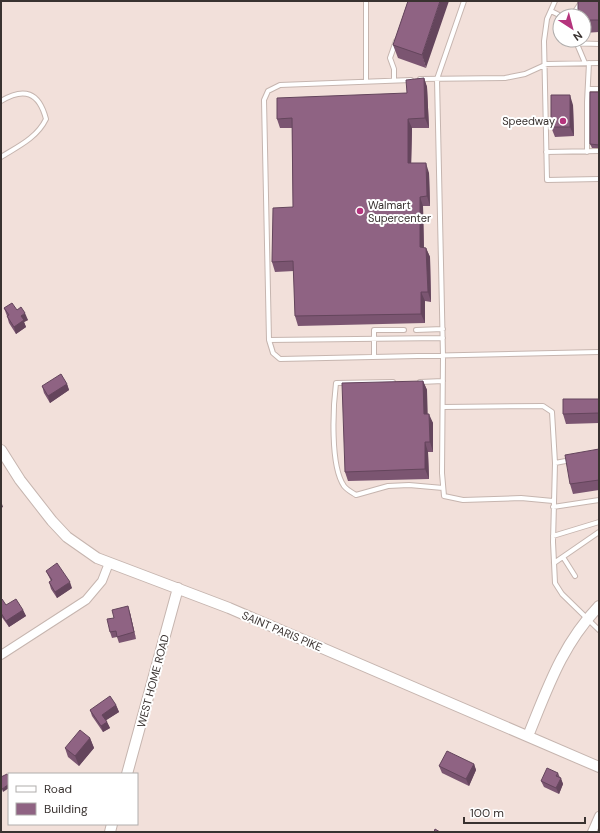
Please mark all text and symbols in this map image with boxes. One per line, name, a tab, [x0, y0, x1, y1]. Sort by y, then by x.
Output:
north arrow	[552, 8, 592, 48]
text: N	[571, 28, 585, 44]
place label: Speedway	[502, 114, 555, 128]
marker: Speedway	[558, 116, 568, 126]
place label: Walmart Supercenter	[368, 198, 431, 225]
marker: Walmart Supercenter	[355, 206, 365, 216]
street label: SAINT PARIS PIKE	[240, 608, 324, 654]
street label: WEST HOME ROAD	[134, 632, 172, 729]
legend	[8, 773, 138, 825]
text: Road	[44, 781, 72, 797]
scale bar	[464, 799, 585, 825]
text: Building	[44, 801, 88, 817]
text: 100 m	[470, 805, 504, 821]

